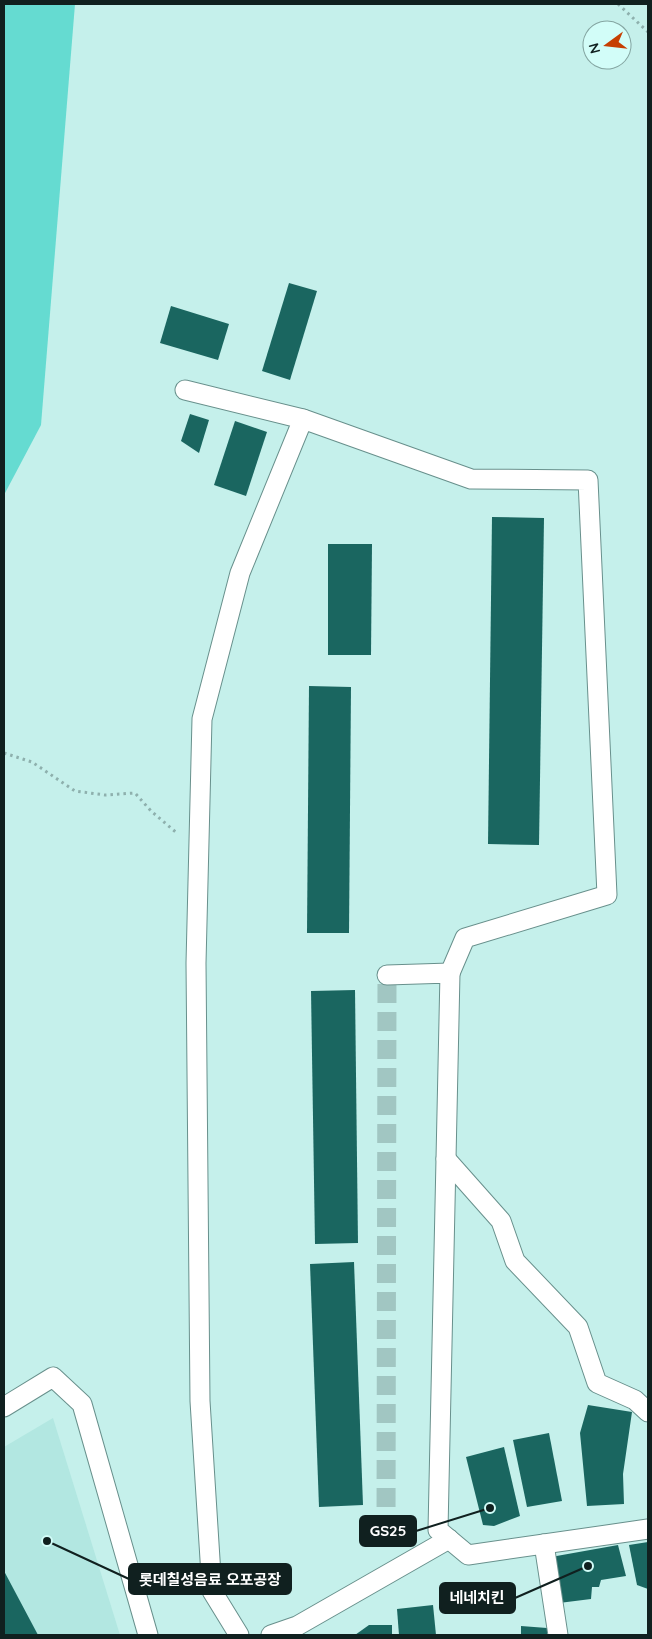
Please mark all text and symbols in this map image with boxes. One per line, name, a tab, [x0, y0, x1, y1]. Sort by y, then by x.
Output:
north arrow	[582, 20, 632, 70]
text: N	[584, 41, 604, 56]
callout: GS25	[360, 1516, 416, 1546]
text: GS25	[370, 1521, 406, 1540]
callout: 롯데칠성음료 오포공장	[129, 1564, 291, 1594]
text: 롯데칠성음료 오포공장	[139, 1570, 281, 1589]
callout: 네네치킨	[440, 1583, 515, 1613]
text: 네네치킨	[449, 1588, 505, 1607]

